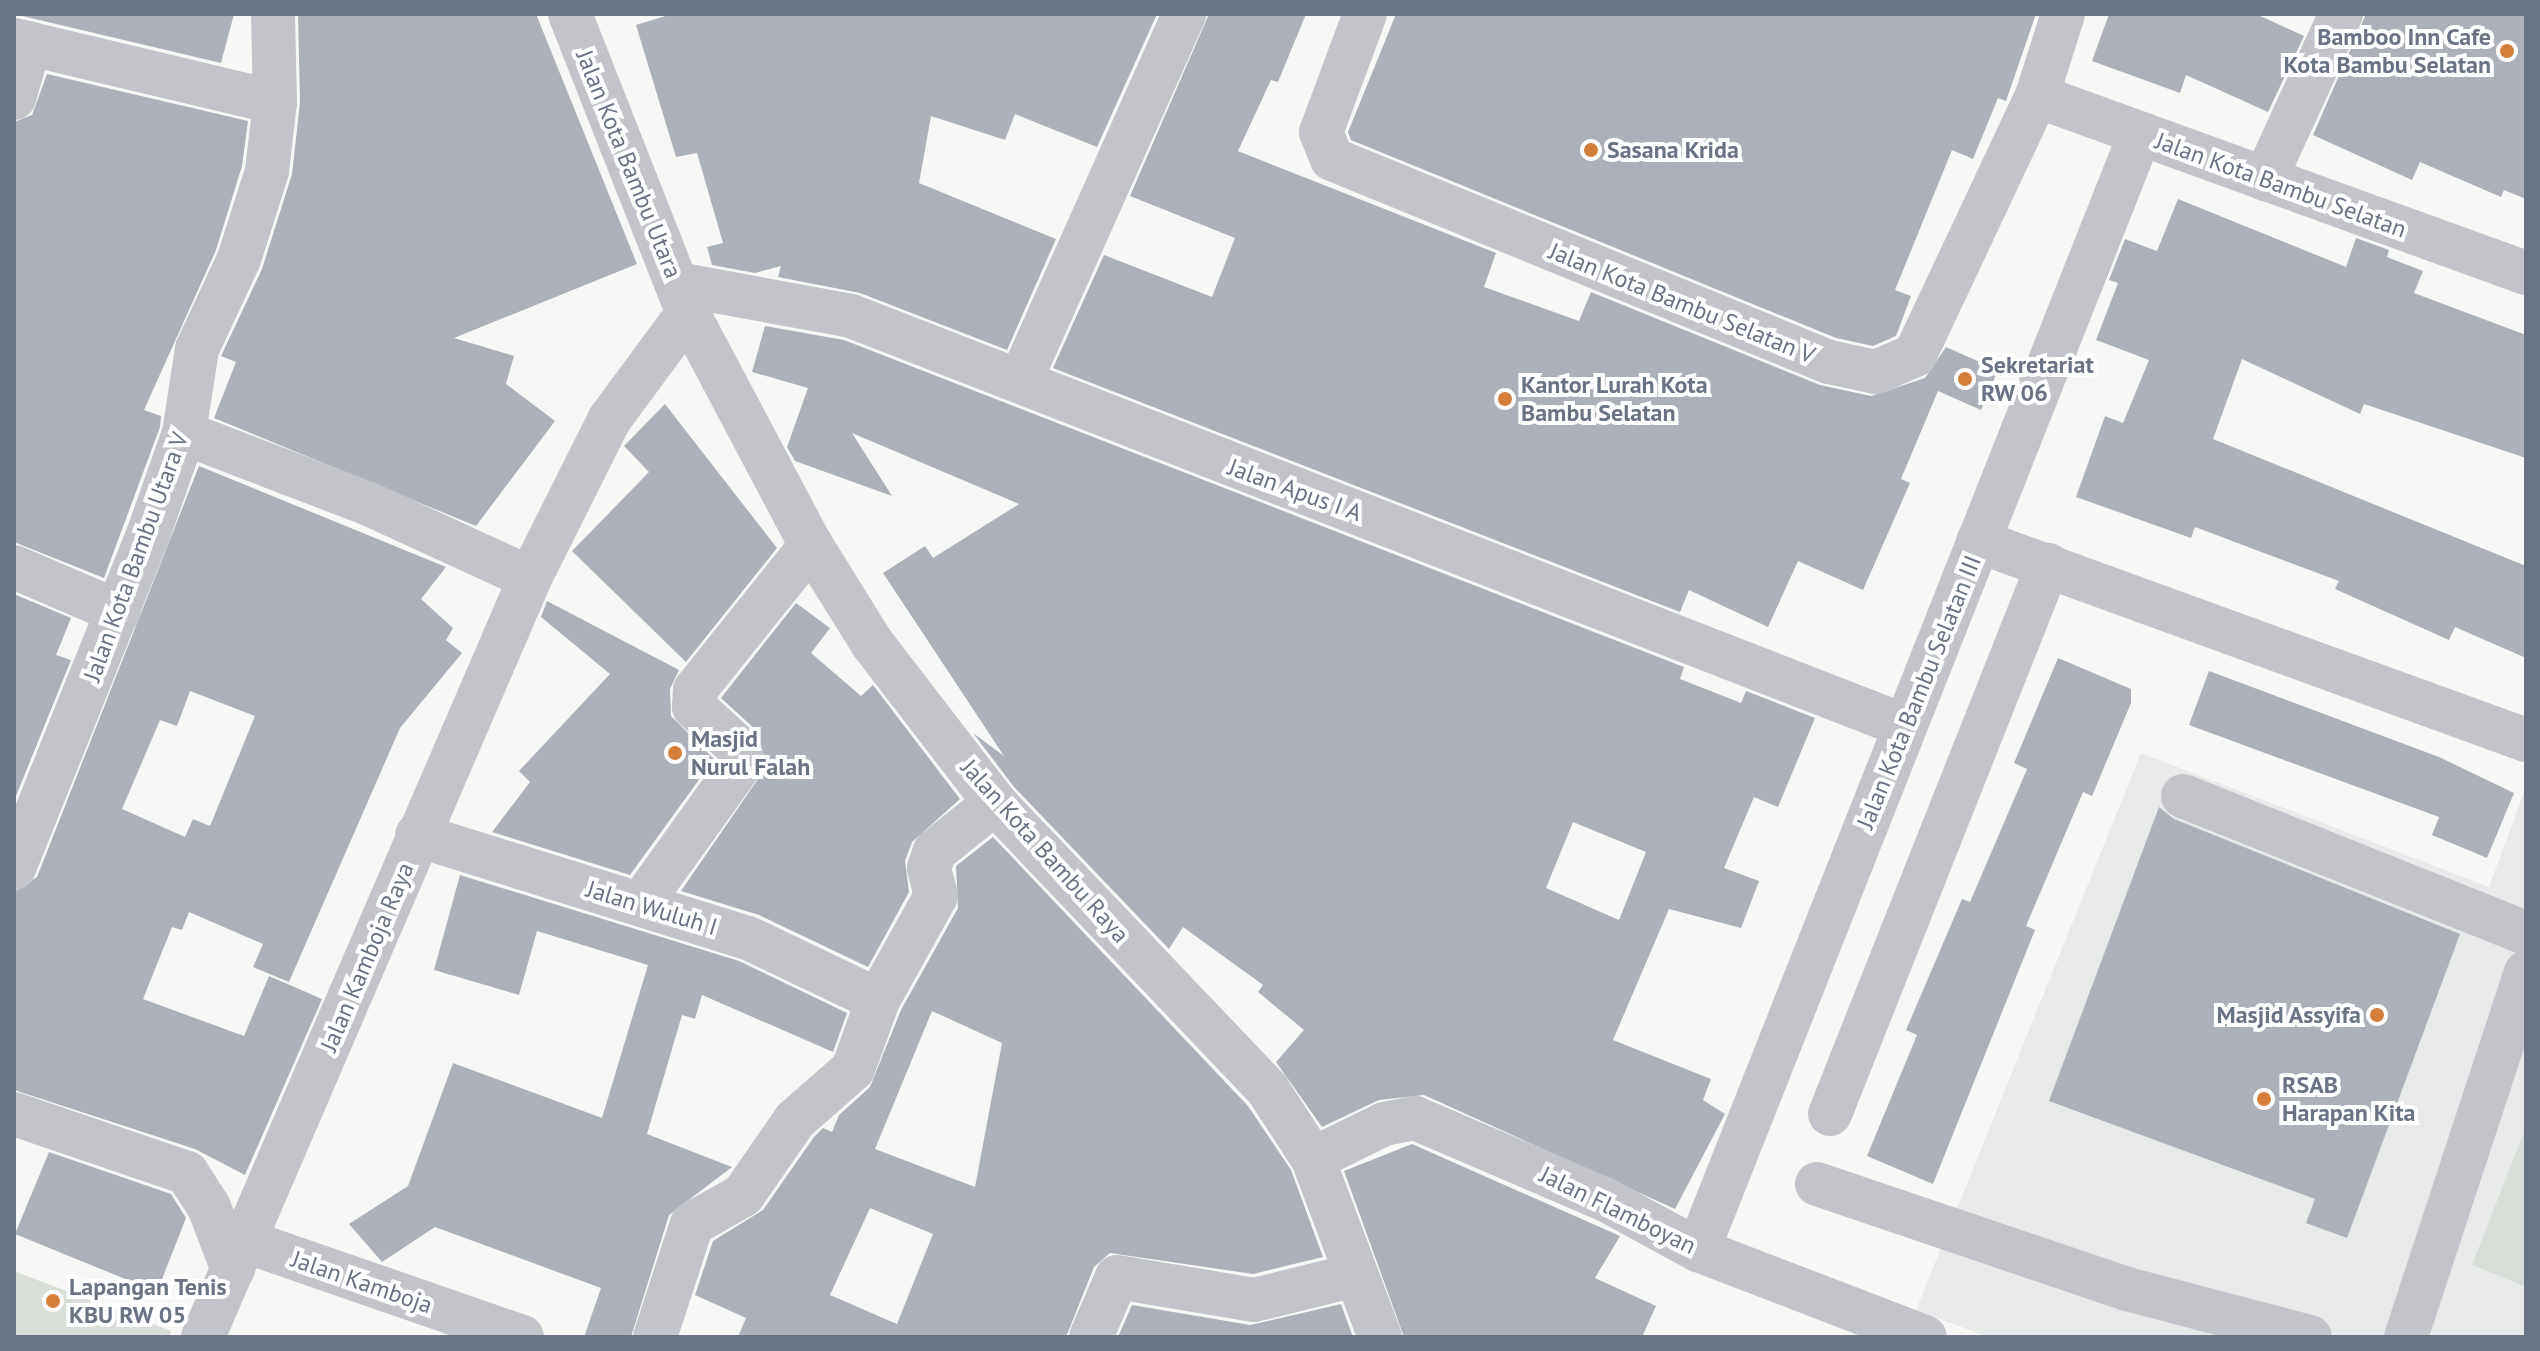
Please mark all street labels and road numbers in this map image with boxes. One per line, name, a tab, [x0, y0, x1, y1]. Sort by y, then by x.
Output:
street label: Jalan Kota Bambu Utara	[570, 46, 688, 282]
street label: Jalan Kota Bambu Selatan	[2152, 126, 2410, 244]
street label: Jalan Kota Bambu Selatan V	[1545, 236, 1819, 370]
street label: Jalan Kota Bambu Utara V	[77, 428, 195, 686]
street label: Jalan Apus I A	[1224, 452, 1366, 528]
street label: Jalan Kota Bambu Selatan III	[1851, 551, 1987, 833]
street label: Jalan Kota Bambu Raya	[955, 753, 1135, 949]
street label: Jalan Kamboja Raya	[314, 858, 420, 1056]
street label: Jalan Wuluh I	[583, 874, 721, 942]
street label: Jalan Flamboyan	[1535, 1160, 1701, 1260]
street label: Jalan Kamboja	[288, 1244, 436, 1320]

